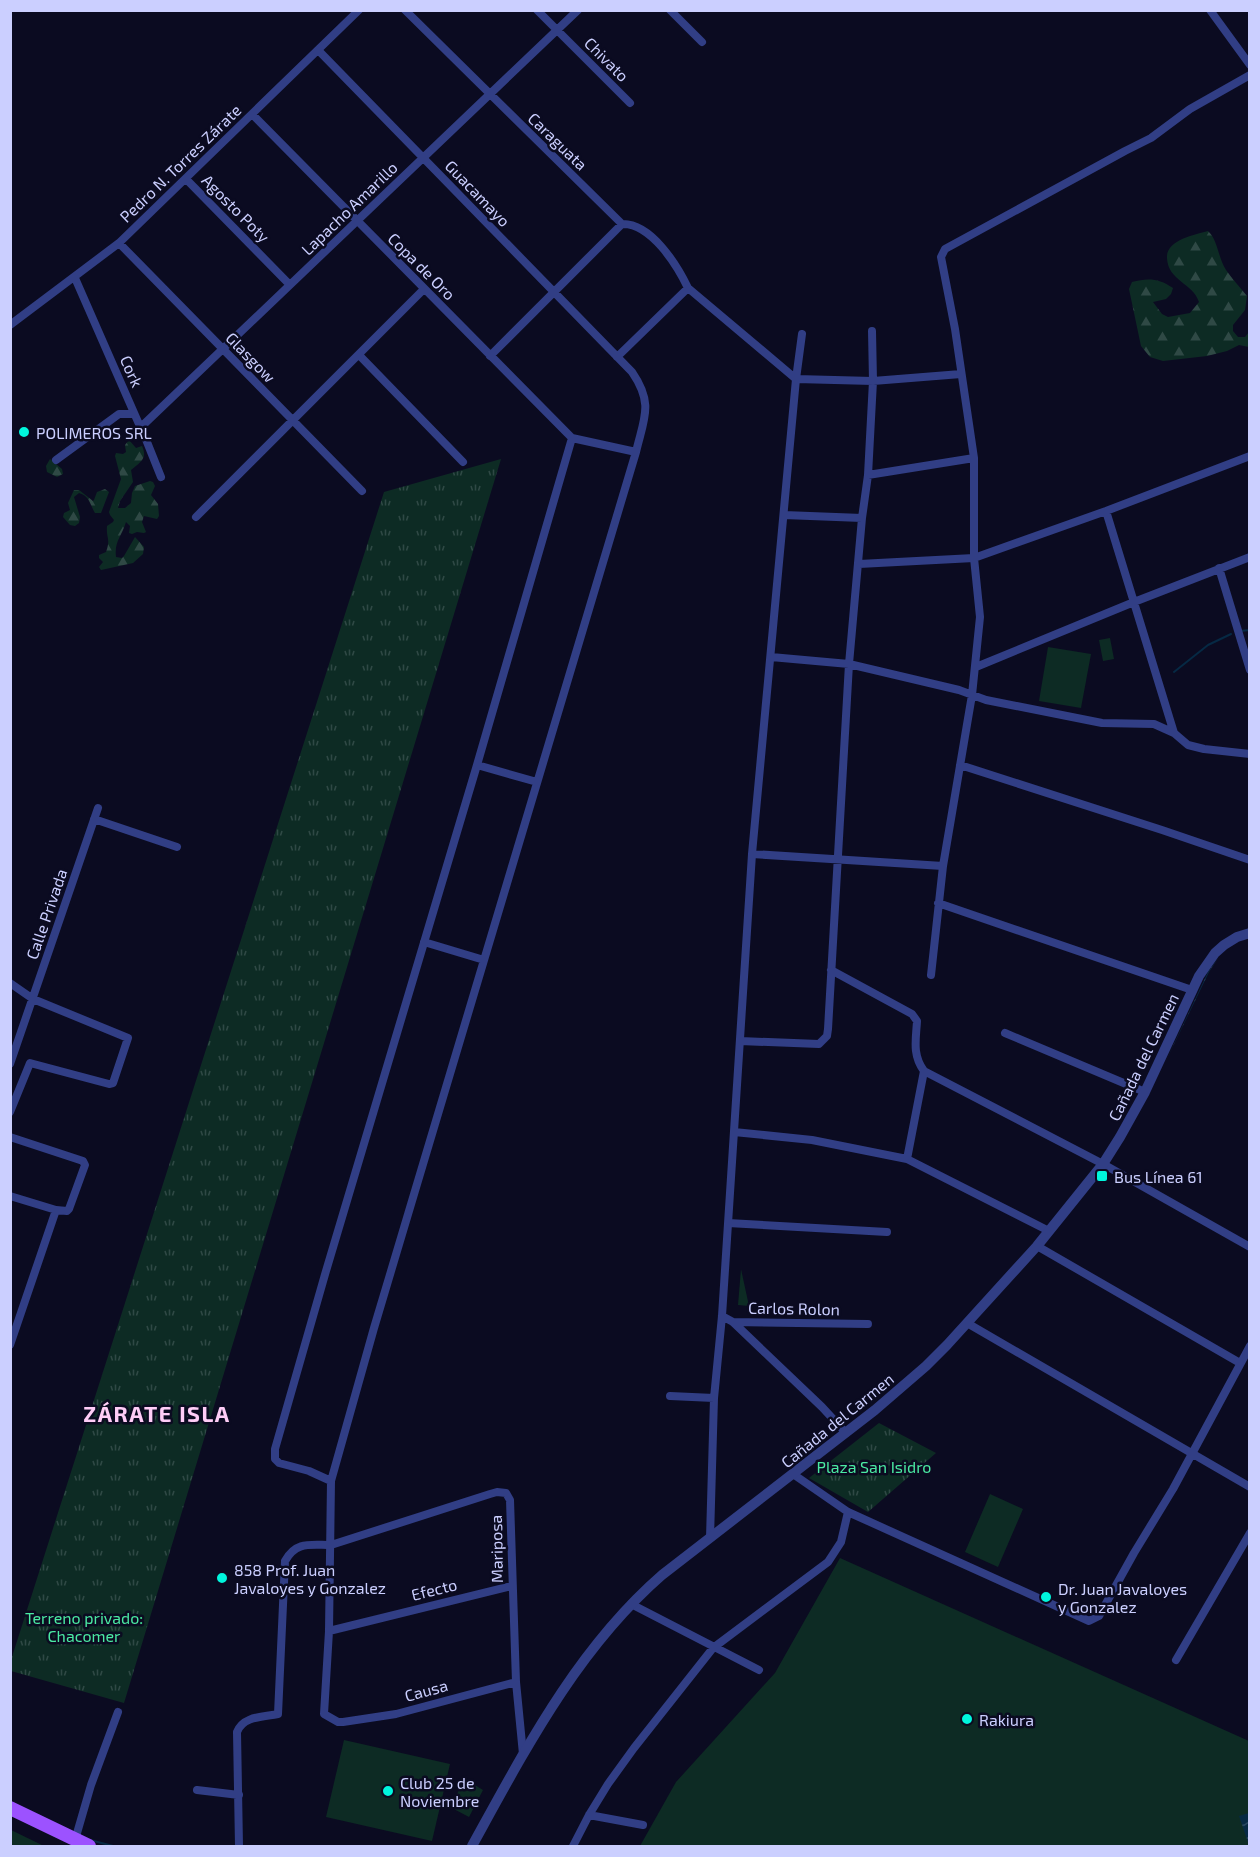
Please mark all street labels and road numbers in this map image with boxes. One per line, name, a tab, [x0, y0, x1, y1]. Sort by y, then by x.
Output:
street label: Chivato	[581, 33, 633, 85]
street label: Pedro N. Torres Zárate	[115, 100, 245, 226]
street label: Caraguata	[524, 108, 592, 174]
street label: Guacamayo	[442, 156, 514, 230]
street label: Lapacho Amarillo	[297, 157, 401, 259]
street label: Agosto Poty	[198, 170, 274, 246]
street label: Copa de Oro	[384, 228, 460, 304]
street label: Glasgow	[222, 328, 280, 386]
street label: Cork	[117, 352, 147, 390]
street label: Calle Privada	[22, 866, 70, 962]
street label: Cañada del Carmen	[1104, 990, 1182, 1124]
street label: Carlos Rolon	[748, 1298, 840, 1318]
street label: Cañada del Carmen	[777, 1369, 897, 1471]
street label: Mariposa	[486, 1515, 506, 1583]
street label: Efecto	[409, 1574, 459, 1604]
street label: Causa	[402, 1675, 450, 1705]

